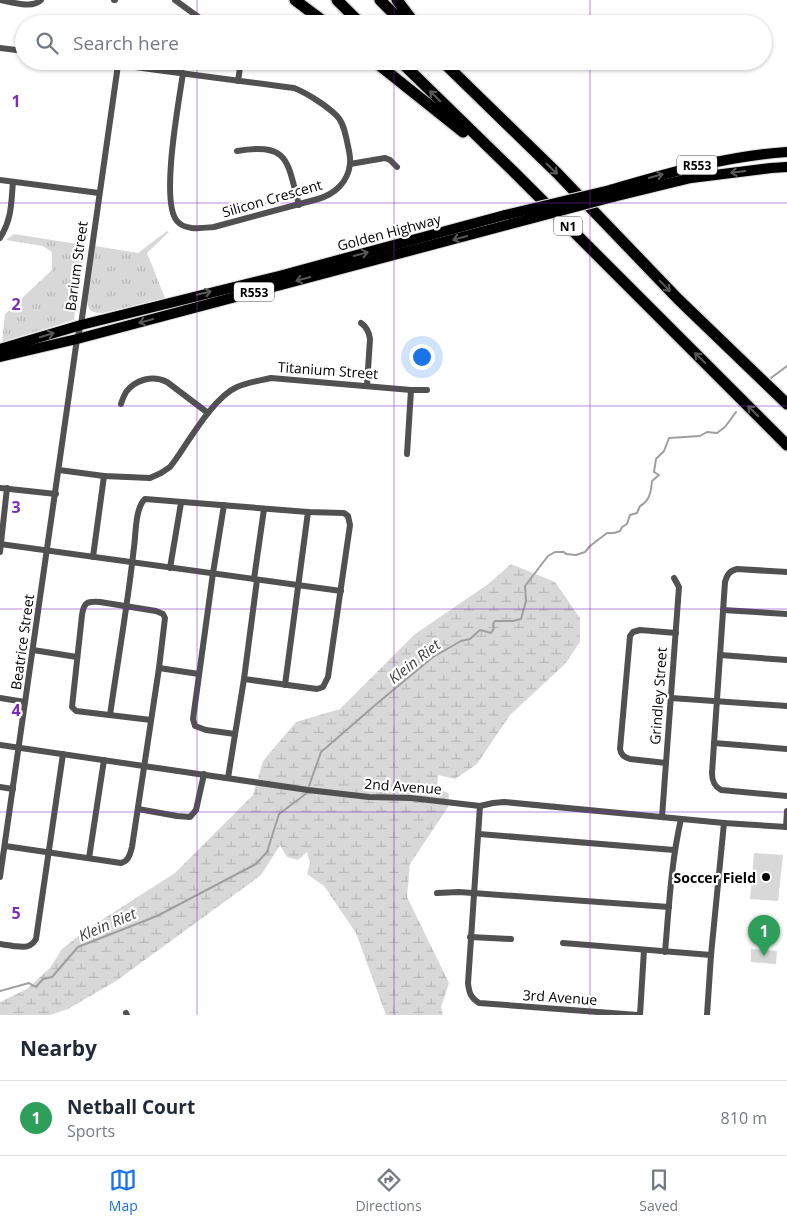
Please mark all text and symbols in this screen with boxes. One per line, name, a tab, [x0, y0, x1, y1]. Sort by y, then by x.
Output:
search box	[15, 15, 772, 70]
icon: search	[33, 29, 61, 57]
text: Search here	[73, 30, 179, 56]
text: 1	[11, 90, 21, 112]
one-way arrow	[429, 90, 442, 102]
road number: R553	[677, 156, 717, 174]
one-way arrow	[546, 163, 559, 175]
one-way arrow	[731, 167, 747, 177]
one-way arrow	[648, 171, 664, 181]
street label: Silicon Crescent	[220, 175, 324, 221]
street label: Golden Highway	[335, 209, 444, 255]
road number: N1	[554, 217, 582, 236]
street label: Barium Street	[60, 220, 92, 312]
one-way arrow	[452, 234, 468, 243]
one-way arrow	[353, 249, 369, 258]
one-way arrow	[295, 275, 311, 284]
one-way arrow	[659, 279, 671, 292]
road number: R553	[234, 282, 274, 302]
one-way arrow	[195, 288, 211, 297]
text: 2	[11, 293, 21, 315]
one-way arrow	[138, 316, 154, 326]
one-way arrow	[38, 329, 54, 339]
your location	[409, 344, 435, 370]
one-way arrow	[694, 352, 706, 364]
street label: Titanium Street	[277, 357, 379, 383]
one-way arrow	[748, 406, 760, 418]
text: 3	[11, 496, 21, 518]
street label: Beatrice Street	[6, 593, 38, 691]
water label: Klein Riet	[384, 634, 445, 688]
street label: Grindley Street	[645, 647, 671, 745]
text: 4	[11, 699, 21, 721]
street label: 2nd Avenue	[364, 774, 442, 798]
place label: Soccer Field	[674, 868, 756, 887]
marker: Soccer Field	[760, 871, 772, 883]
text: 5	[11, 902, 21, 924]
water label: Klein Riet	[75, 903, 140, 945]
pin: 1	[748, 915, 780, 956]
street label: 3rd Avenue	[522, 985, 598, 1009]
text: Nearby	[20, 1034, 97, 1062]
text: Netball Court	[67, 1094, 195, 1120]
text: 1	[31, 1107, 41, 1129]
text: 810 m	[721, 1107, 767, 1129]
text: Sports	[67, 1120, 115, 1142]
tab: Map	[109, 1166, 138, 1215]
tab: Directions	[355, 1166, 422, 1215]
tab: Saved	[639, 1166, 678, 1215]

